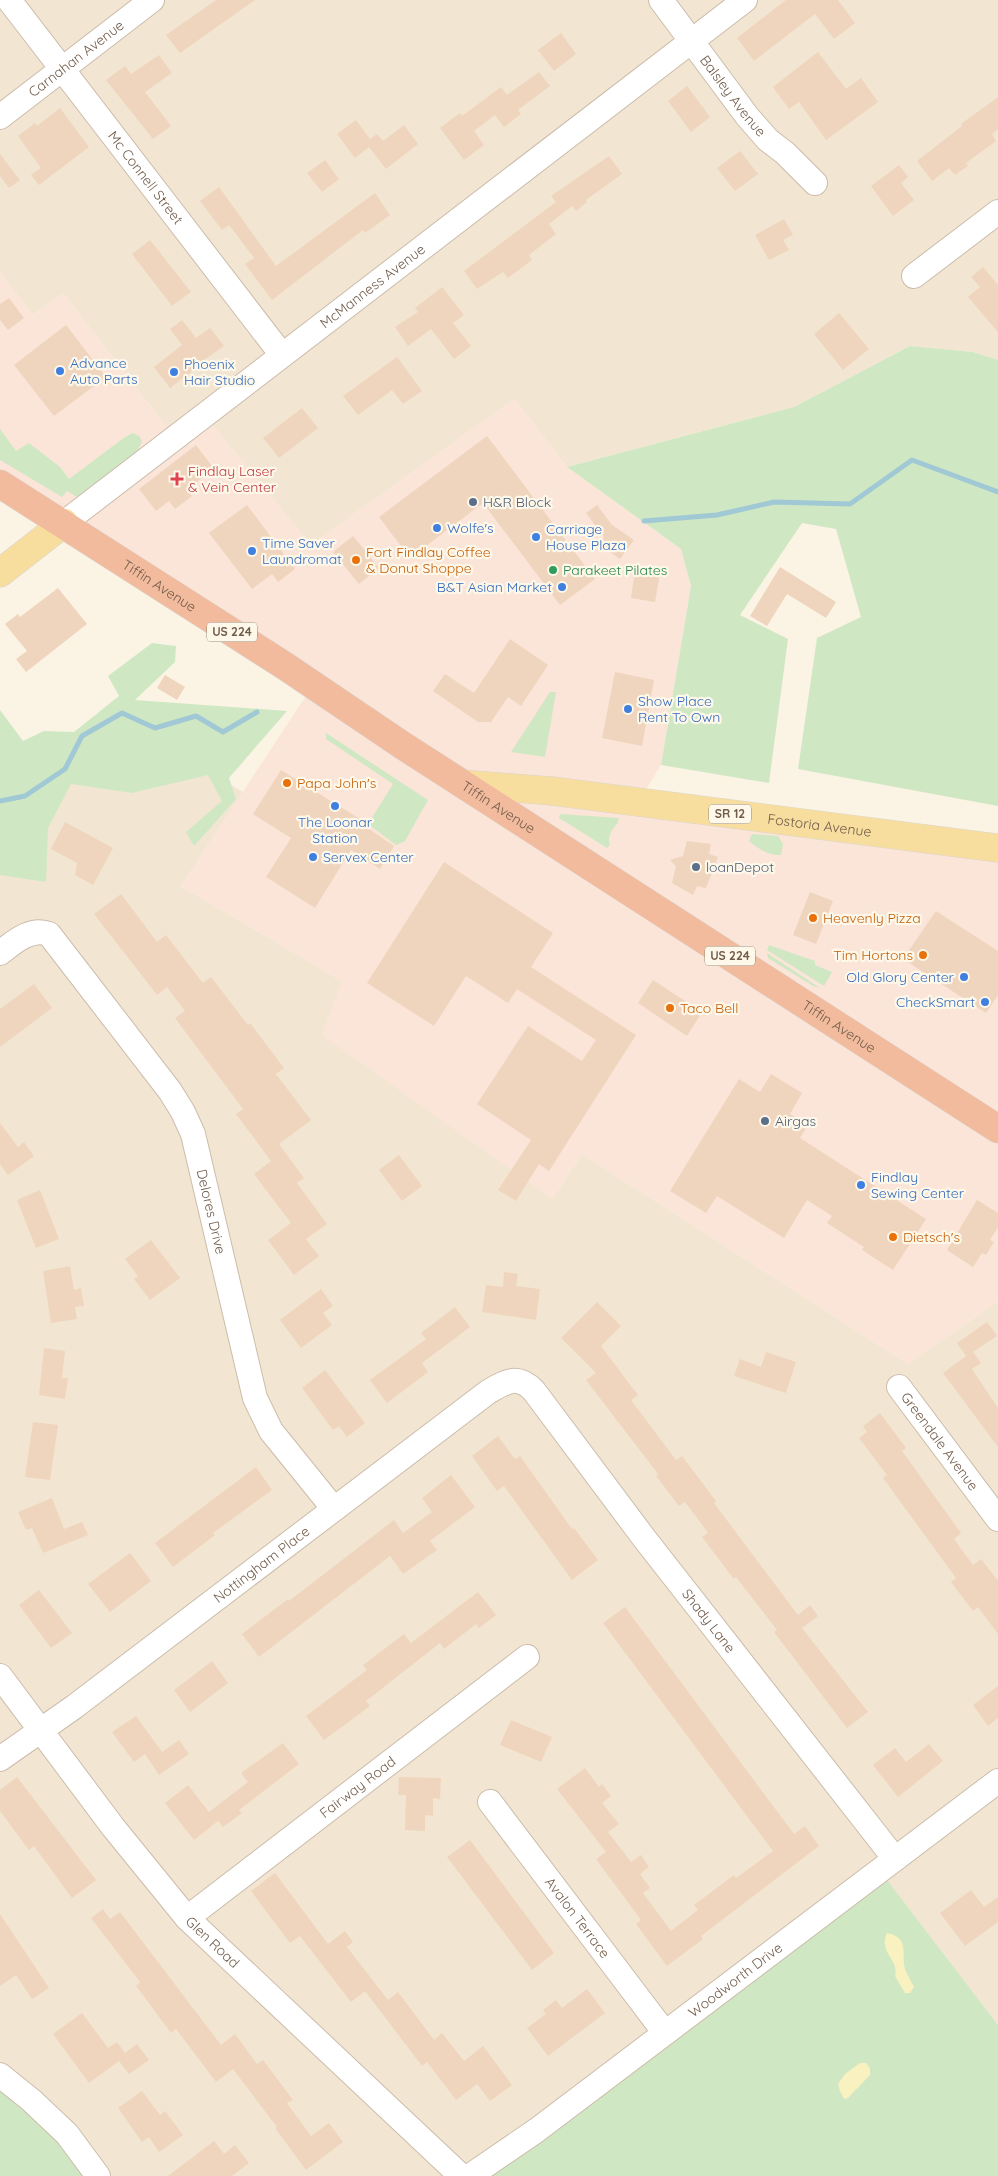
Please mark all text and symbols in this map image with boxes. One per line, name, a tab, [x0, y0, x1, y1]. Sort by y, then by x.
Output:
street label: Carnahan Avenue	[25, 16, 128, 101]
street label: Balsley Avenue	[696, 52, 770, 141]
street label: Mc Connell Street	[104, 127, 187, 228]
street label: McManness Avenue	[316, 240, 429, 332]
place label: Advance Auto Parts	[70, 354, 138, 388]
place label: Phoenix Hair Studio	[184, 355, 255, 389]
marker: Advance Auto Parts	[54, 365, 66, 377]
marker: Phoenix Hair Studio	[168, 366, 180, 378]
place label: Findlay Laser & Vein Center	[188, 462, 277, 496]
marker: Findlay Laser & Vein Center	[170, 472, 184, 486]
place label: H&R Block	[483, 493, 551, 511]
marker: H&R Block	[467, 496, 479, 508]
place label: Wolfe's	[447, 519, 494, 537]
place label: Carriage House Plaza	[546, 520, 626, 554]
marker: Wolfe's	[431, 522, 443, 534]
marker: Carriage House Plaza	[530, 531, 542, 543]
place label: Time Saver Laundromat	[262, 534, 342, 568]
place label: Fort Findlay Coffee & Donut Shoppe	[366, 543, 491, 577]
marker: Time Saver Laundromat	[246, 545, 258, 557]
marker: Fort Findlay Coffee & Donut Shoppe	[350, 554, 362, 566]
street label: Tiffin Avenue	[119, 555, 200, 616]
place label: Parakeet Pilates	[563, 561, 667, 579]
marker: Parakeet Pilates	[547, 564, 559, 576]
place label: B&T Asian Market	[437, 578, 552, 596]
marker: B&T Asian Market	[556, 581, 568, 593]
road number: US 224	[207, 622, 257, 642]
place label: Show Place Rent To Own	[638, 692, 720, 726]
marker: Show Place Rent To Own	[622, 703, 634, 715]
place label: Papa John's	[297, 774, 376, 792]
marker: Papa John's	[281, 777, 293, 789]
street label: Tiffin Avenue	[458, 777, 539, 838]
marker: The Loonar Station	[329, 800, 341, 812]
road number: SR 12	[709, 804, 751, 824]
street label: Fostoria Avenue	[767, 810, 873, 841]
place label: The Loonar Station	[298, 813, 373, 847]
place label: Servex Center	[323, 848, 414, 866]
marker: Servex Center	[307, 851, 319, 863]
place label: loanDepot	[706, 858, 774, 876]
marker: loanDepot	[690, 861, 702, 873]
place label: Heavenly Pizza	[823, 909, 921, 927]
marker: Heavenly Pizza	[807, 912, 819, 924]
road number: US 224	[705, 946, 755, 966]
place label: Tim Hortons	[833, 946, 913, 964]
marker: Tim Hortons	[917, 949, 929, 961]
place label: Old Glory Center	[846, 968, 955, 986]
marker: Old Glory Center	[958, 971, 970, 983]
place label: CheckSmart	[896, 993, 975, 1011]
street label: Tiffin Avenue	[799, 996, 879, 1057]
marker: CheckSmart	[979, 996, 991, 1008]
place label: Taco Bell	[680, 999, 739, 1017]
marker: Taco Bell	[664, 1002, 676, 1014]
place label: Airgas	[775, 1112, 816, 1130]
marker: Airgas	[759, 1115, 771, 1127]
street label: Delores Drive	[193, 1167, 230, 1256]
place label: Findlay Sewing Center	[871, 1168, 965, 1202]
marker: Findlay Sewing Center	[855, 1179, 867, 1191]
place label: Dietsch's	[903, 1228, 960, 1246]
marker: Dietsch's	[887, 1231, 899, 1243]
street label: Greendale Avenue	[897, 1389, 983, 1494]
street label: Nottingham Place	[210, 1522, 313, 1607]
street label: Shady Lane	[678, 1585, 739, 1657]
street label: Fairway Road	[316, 1752, 399, 1822]
street label: Avalon Terrace	[541, 1873, 614, 1962]
street label: Glen Road	[182, 1912, 243, 1972]
street label: Woodworth Drive	[685, 1938, 786, 2021]

